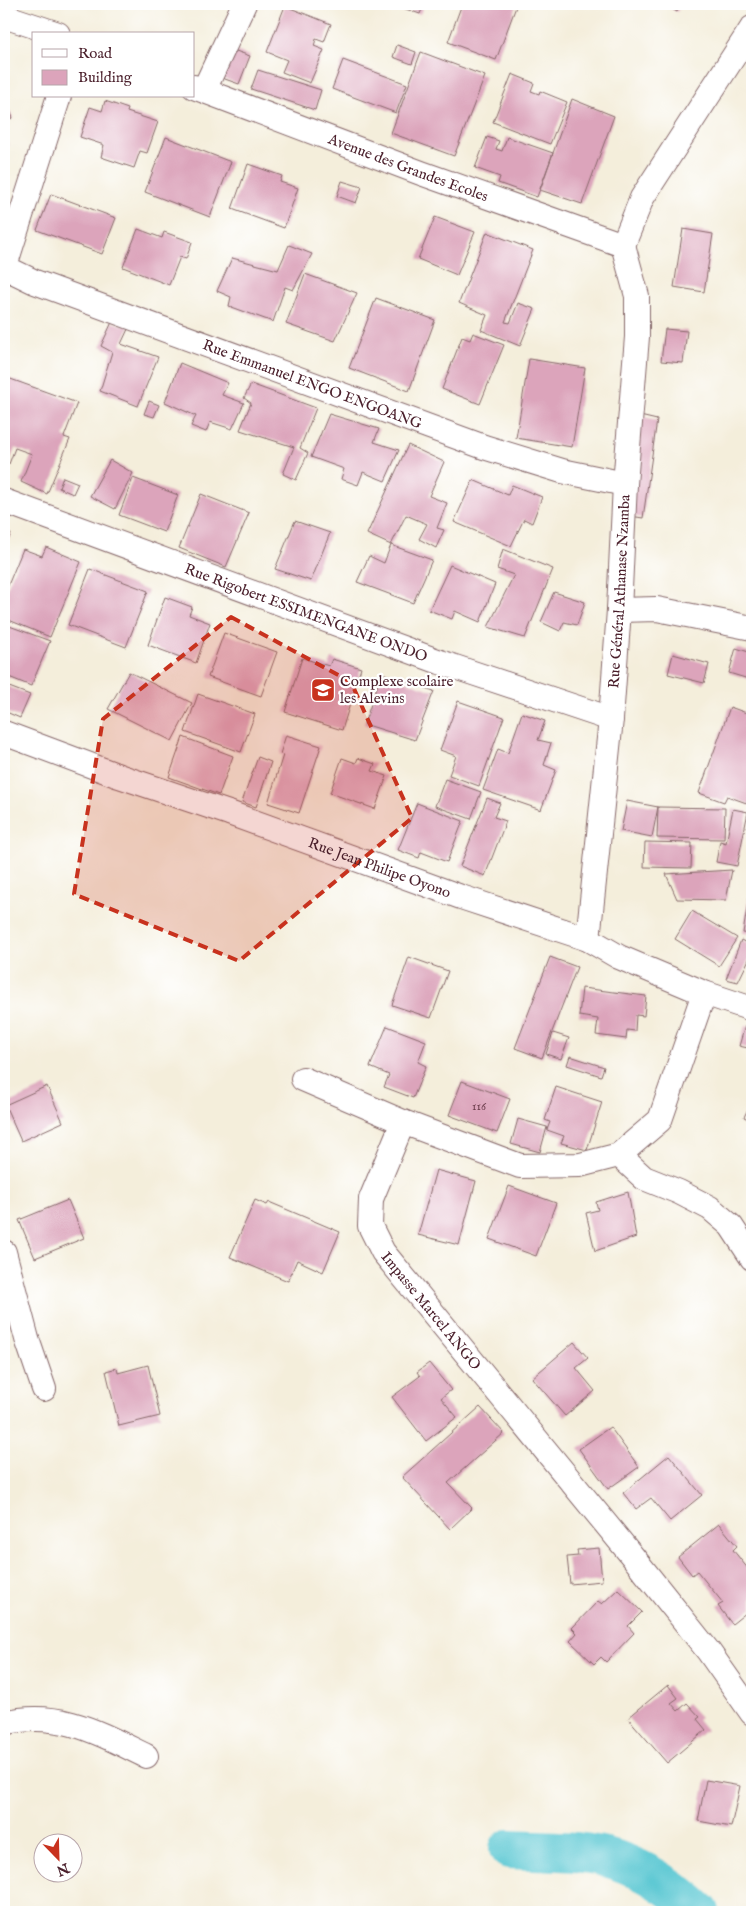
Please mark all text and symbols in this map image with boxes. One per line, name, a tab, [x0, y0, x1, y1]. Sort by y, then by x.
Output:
legend	[32, 32, 195, 98]
text: Road	[78, 44, 113, 63]
text: Building	[78, 68, 133, 87]
street label: Avenue des Grandes Ecoles	[325, 129, 491, 206]
street label: Rue Emmanuel ENGO ENGOANG	[200, 335, 425, 433]
street label: Rue Général Athanase Nzamba	[604, 494, 635, 689]
street label: Rue Rigobert ESSIMENGANE ONDO	[182, 559, 430, 667]
place label: Complexe scolaire les Alevins	[340, 672, 454, 708]
school or university icon: Complexe scolaire les Alevins	[310, 677, 336, 703]
street label: Rue Jean Philipe Oyono	[305, 833, 453, 903]
house number: 116	[472, 1099, 487, 1114]
street label: Impasse Marcel ANGO	[377, 1248, 485, 1374]
north arrow	[32, 1834, 82, 1884]
text: N	[54, 1858, 73, 1880]

